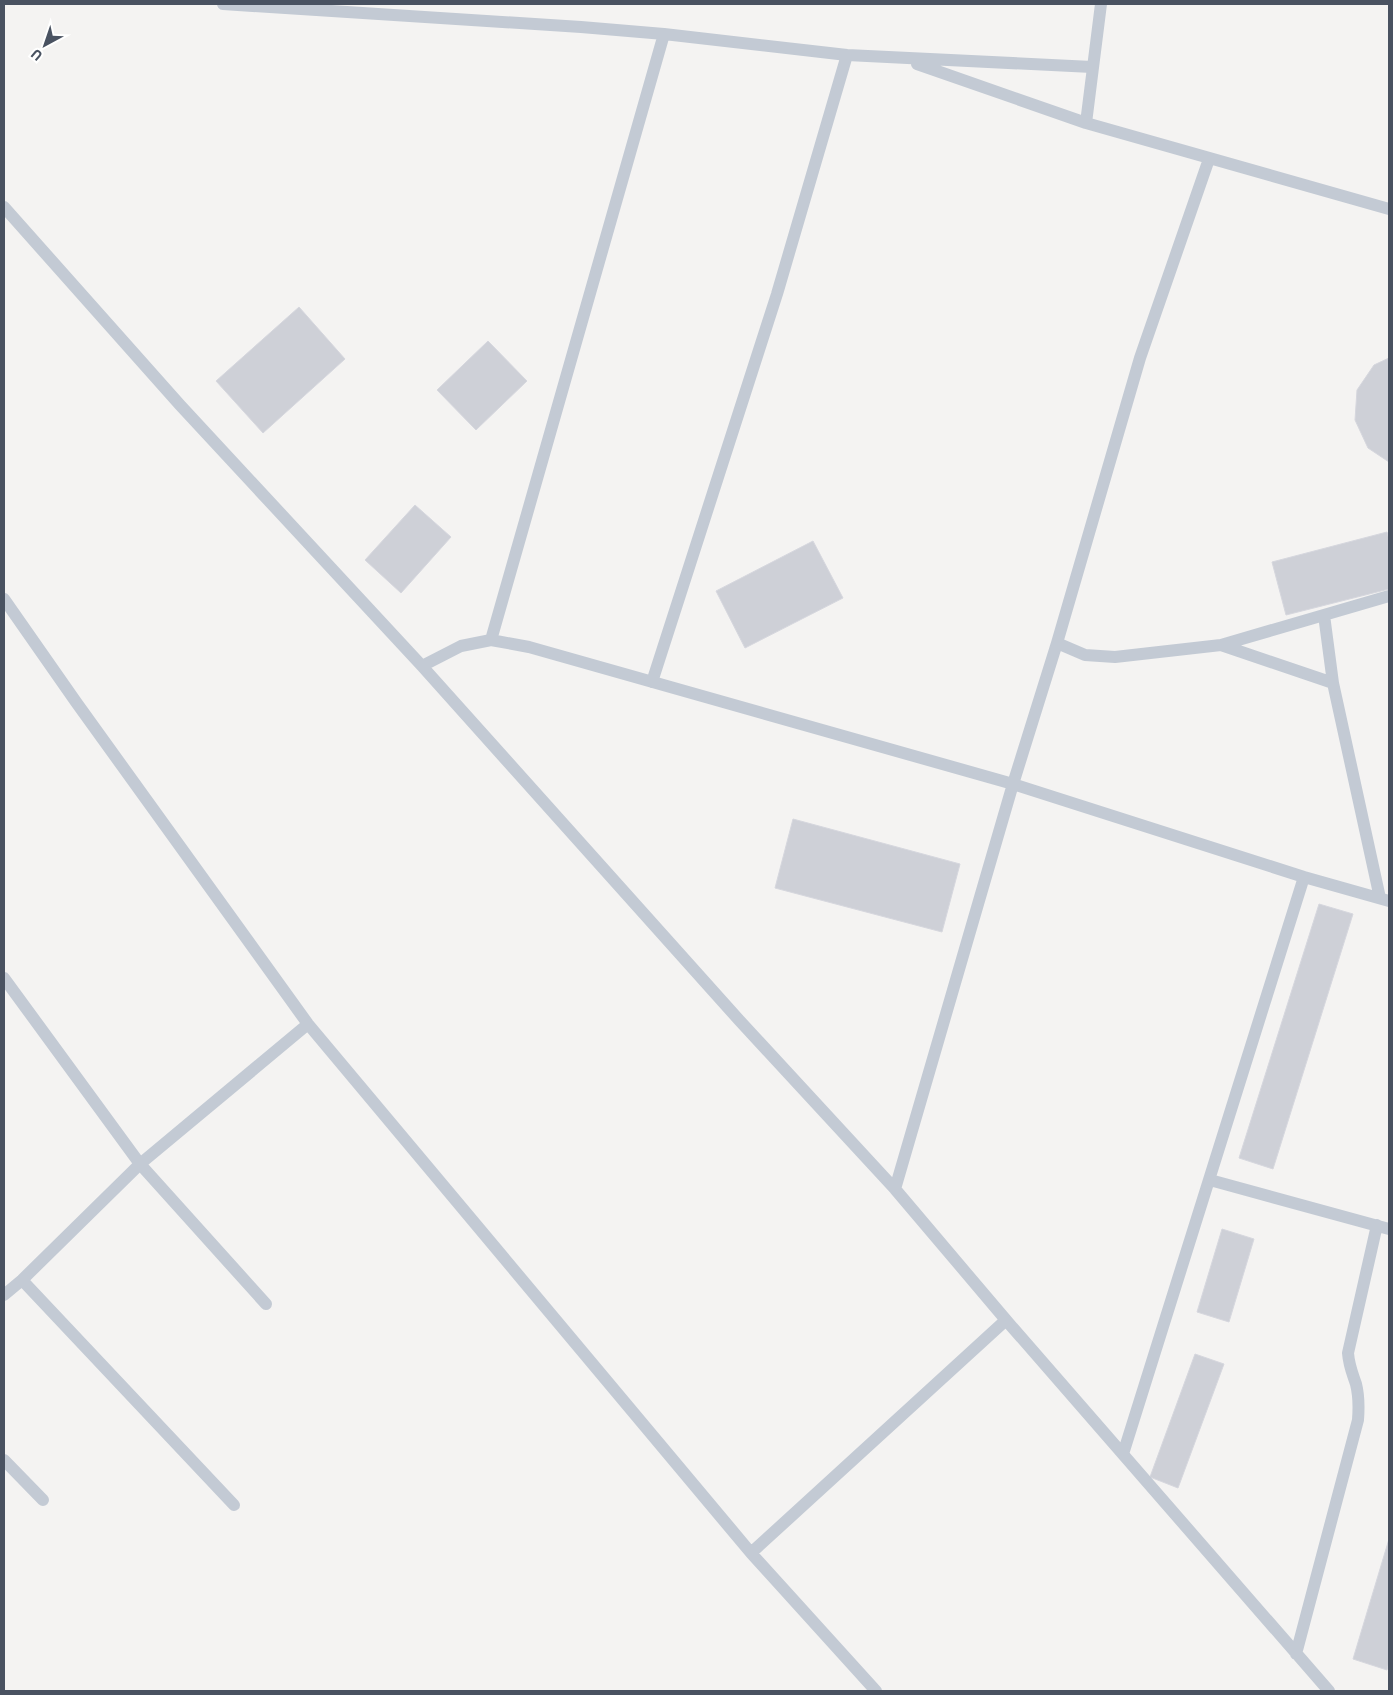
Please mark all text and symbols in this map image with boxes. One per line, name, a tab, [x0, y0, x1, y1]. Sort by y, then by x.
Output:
north arrow	[20, 20, 70, 70]
text: U	[27, 45, 46, 65]

